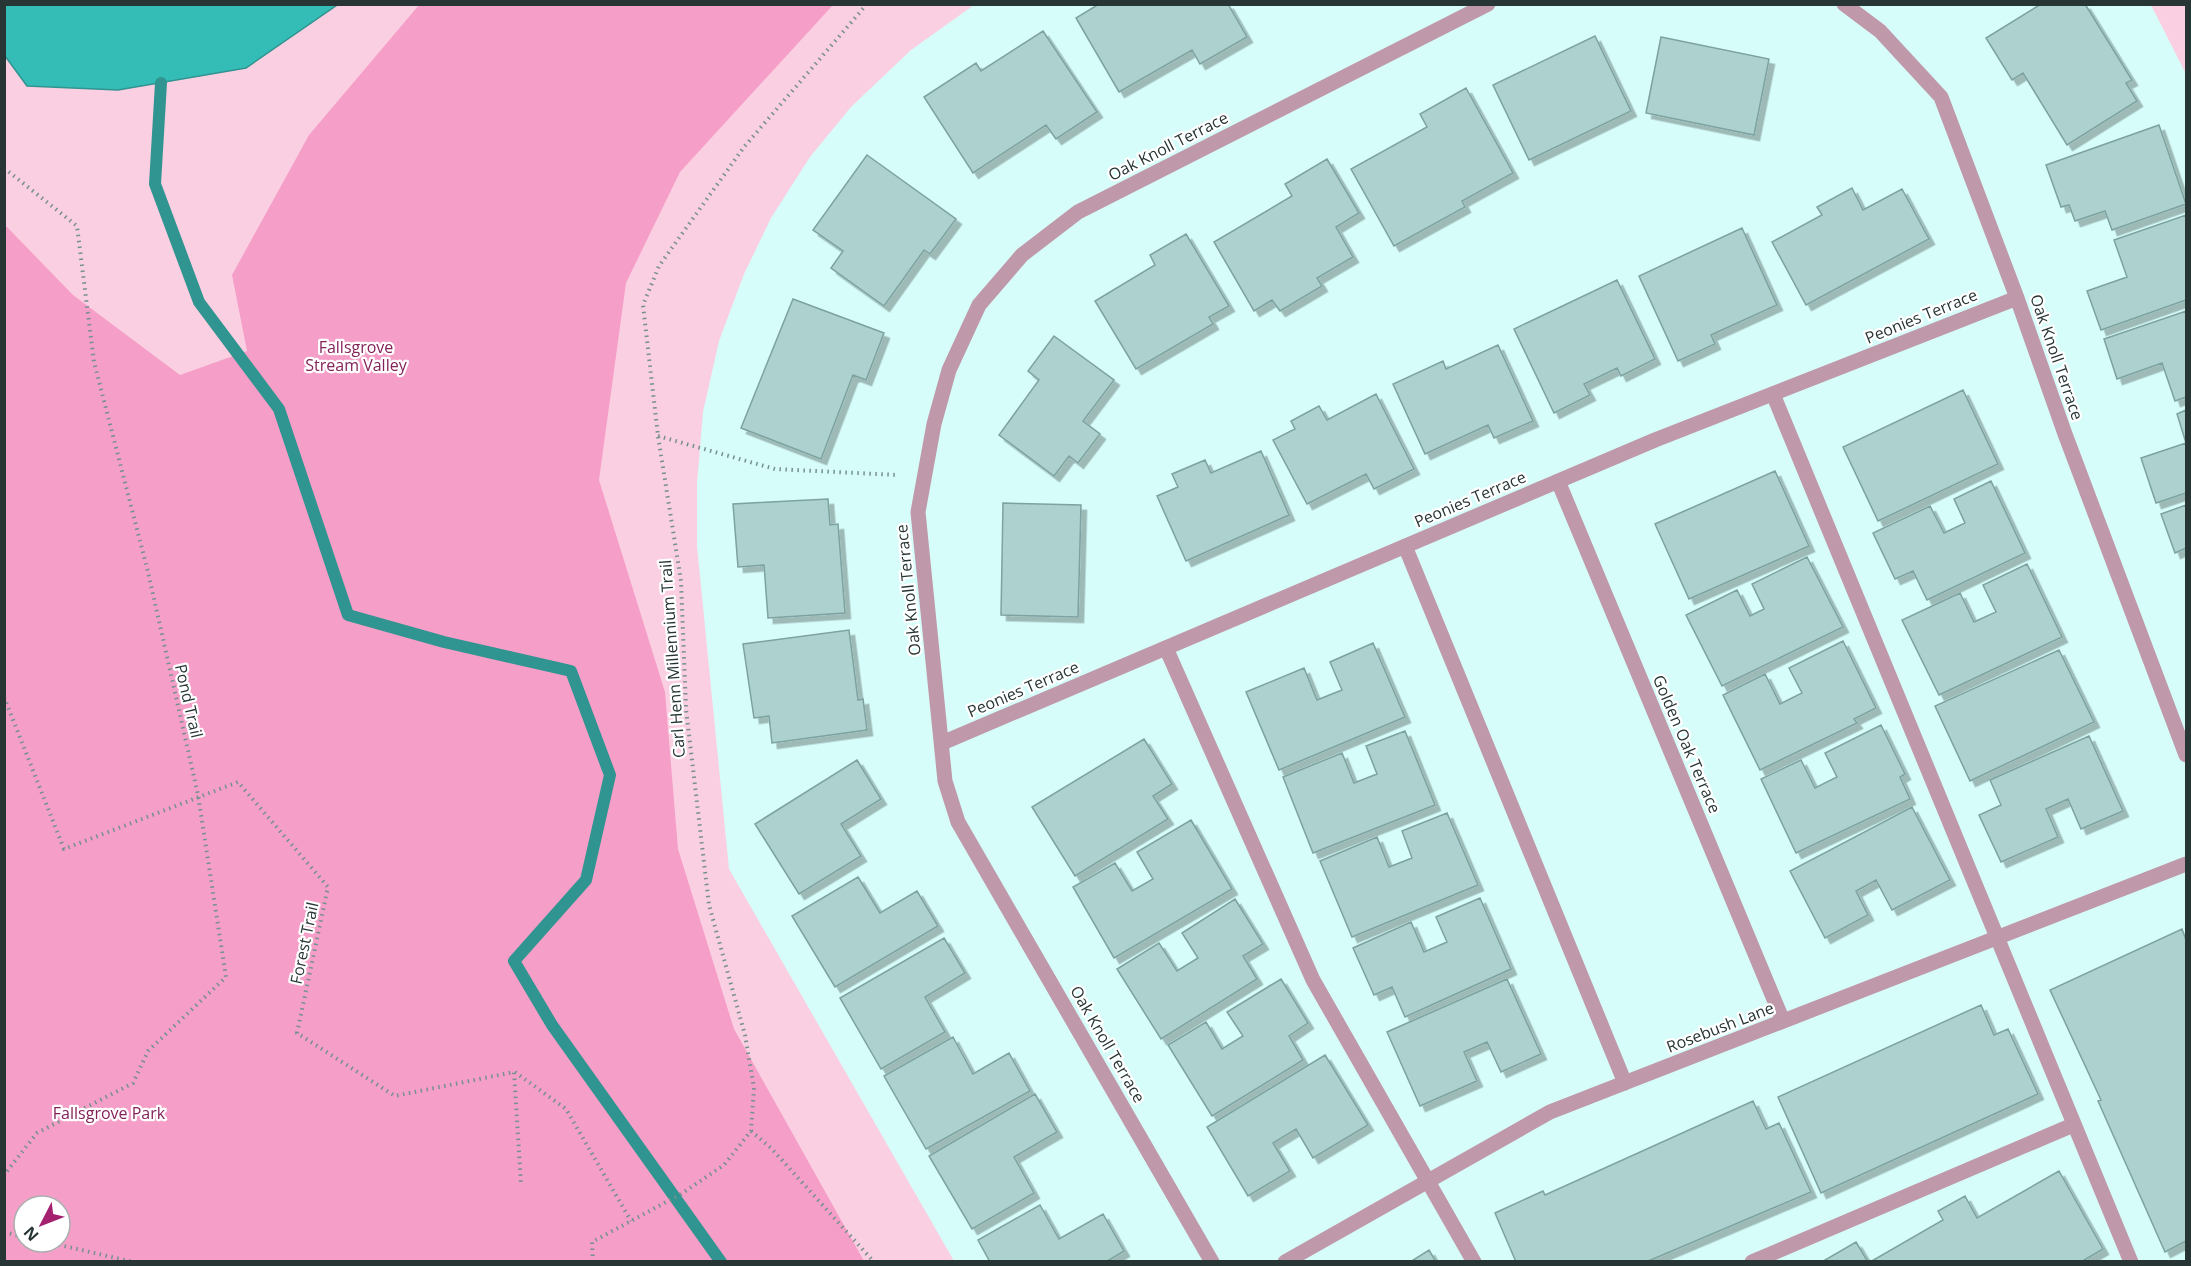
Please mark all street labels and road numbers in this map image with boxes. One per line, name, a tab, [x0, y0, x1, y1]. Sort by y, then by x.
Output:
street label: Oak Knoll Terrace	[1104, 106, 1232, 186]
street label: Peonies Terrace	[1862, 283, 1980, 349]
street label: Oak Knoll Terrace	[2025, 291, 2089, 423]
street label: Peonies Terrace	[1411, 466, 1529, 532]
street label: Oak Knoll Terrace	[890, 523, 926, 657]
street label: Carl Henn Millennium Trail	[654, 559, 690, 759]
street label: Peonies Terrace	[964, 656, 1082, 722]
street label: Pond Trail	[170, 662, 208, 740]
street label: Golden Oak Terrace	[1648, 671, 1726, 817]
street label: Forest Trail	[285, 900, 323, 986]
street label: Oak Knoll Terrace	[1066, 981, 1150, 1107]
street label: Rosebush Lane	[1663, 996, 1777, 1058]

